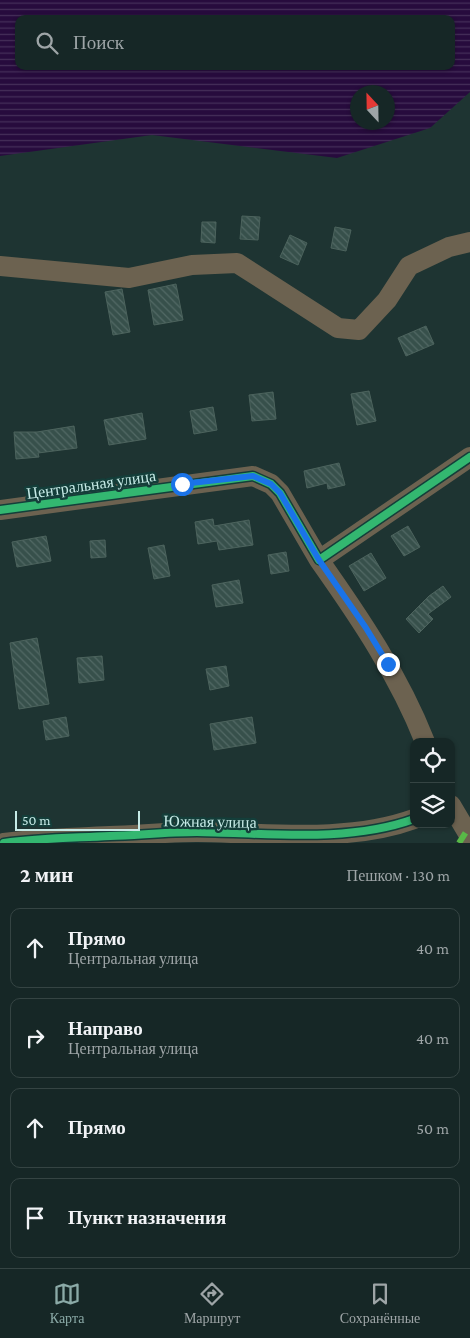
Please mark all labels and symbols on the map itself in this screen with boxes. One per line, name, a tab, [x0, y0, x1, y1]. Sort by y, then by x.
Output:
north arrow	[350, 85, 395, 130]
street label: Центральная улица	[25, 467, 157, 503]
route start	[171, 473, 194, 496]
route end	[377, 653, 400, 676]
scale bar	[15, 808, 140, 831]
street label: Южная улица	[163, 812, 257, 832]

